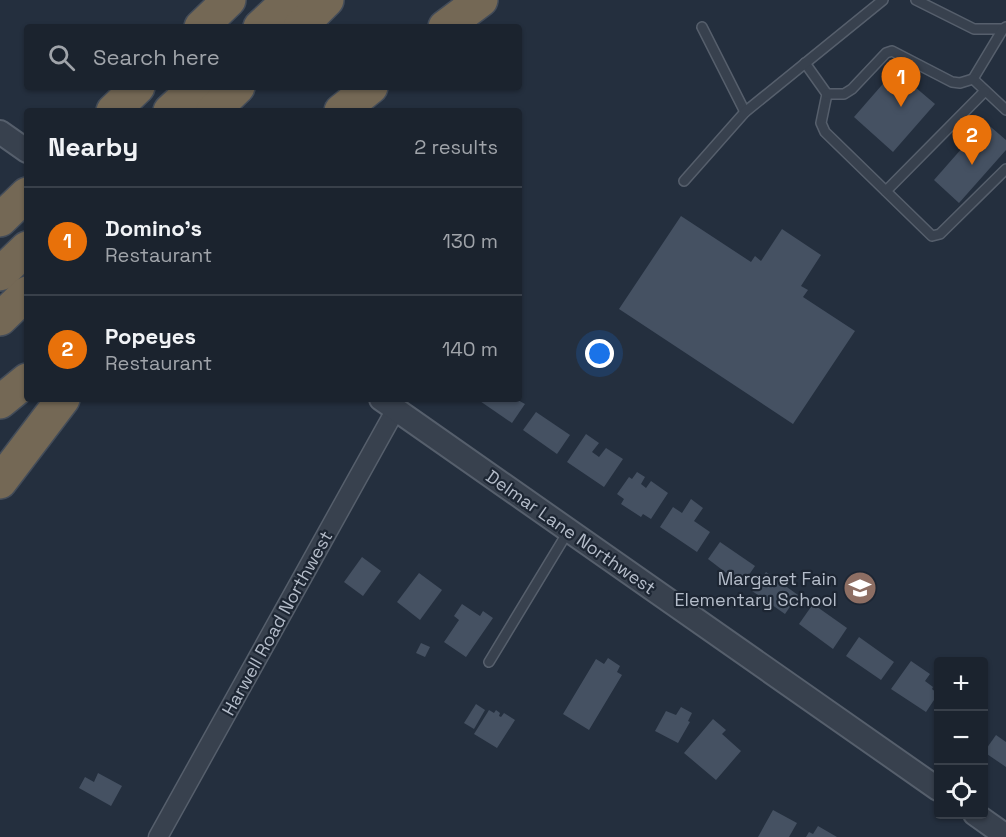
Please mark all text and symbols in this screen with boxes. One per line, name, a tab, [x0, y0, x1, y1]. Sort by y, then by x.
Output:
search box	[24, 24, 522, 90]
icon: search	[45, 41, 78, 74]
text: Search here	[93, 43, 220, 71]
pin: 1	[882, 57, 920, 107]
pin: 2	[952, 116, 992, 165]
text: Nearby	[48, 130, 138, 164]
text: 2 results	[414, 134, 498, 160]
text: Domino's	[105, 214, 202, 242]
text: 1	[63, 228, 72, 254]
text: 130 m	[442, 228, 498, 254]
text: Restaurant	[105, 242, 212, 268]
text: Popeyes	[105, 322, 196, 350]
text: 2	[62, 336, 73, 362]
text: 140 m	[442, 336, 498, 362]
your location	[585, 339, 614, 368]
text: Restaurant	[105, 350, 212, 376]
street label: Delmar Lane Northwest	[482, 465, 660, 599]
street label: Harwell Road Northwest	[217, 527, 337, 719]
place label: Margaret Fain Elementary School	[674, 567, 837, 611]
school or university icon: Margaret Fain Elementary School	[842, 570, 878, 606]
map controls	[934, 657, 988, 819]
button: +	[934, 657, 988, 711]
button: −	[934, 711, 988, 765]
button: locate	[934, 765, 988, 819]

